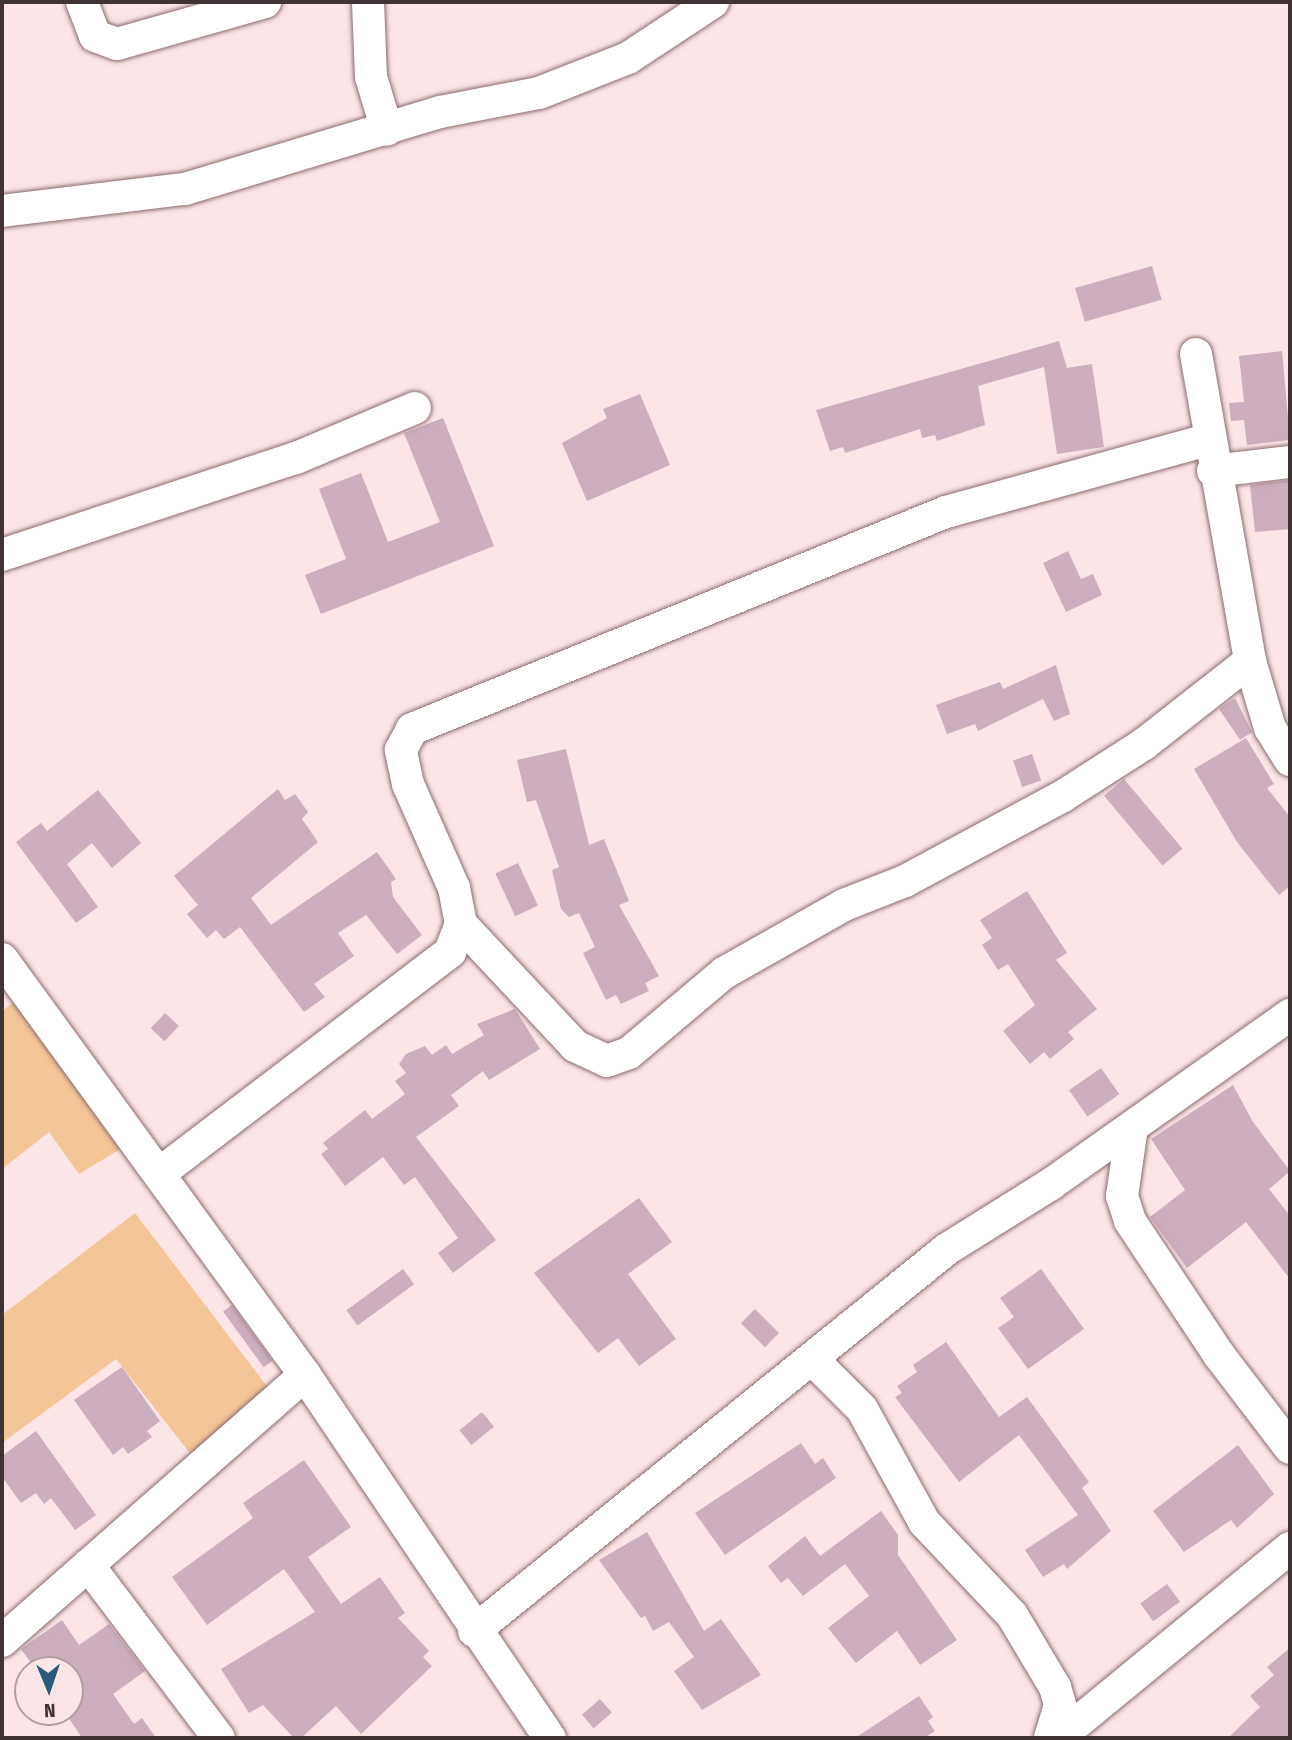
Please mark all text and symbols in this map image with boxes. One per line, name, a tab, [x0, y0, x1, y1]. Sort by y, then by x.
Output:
north arrow	[14, 1656, 84, 1726]
text: N	[44, 1699, 56, 1722]

